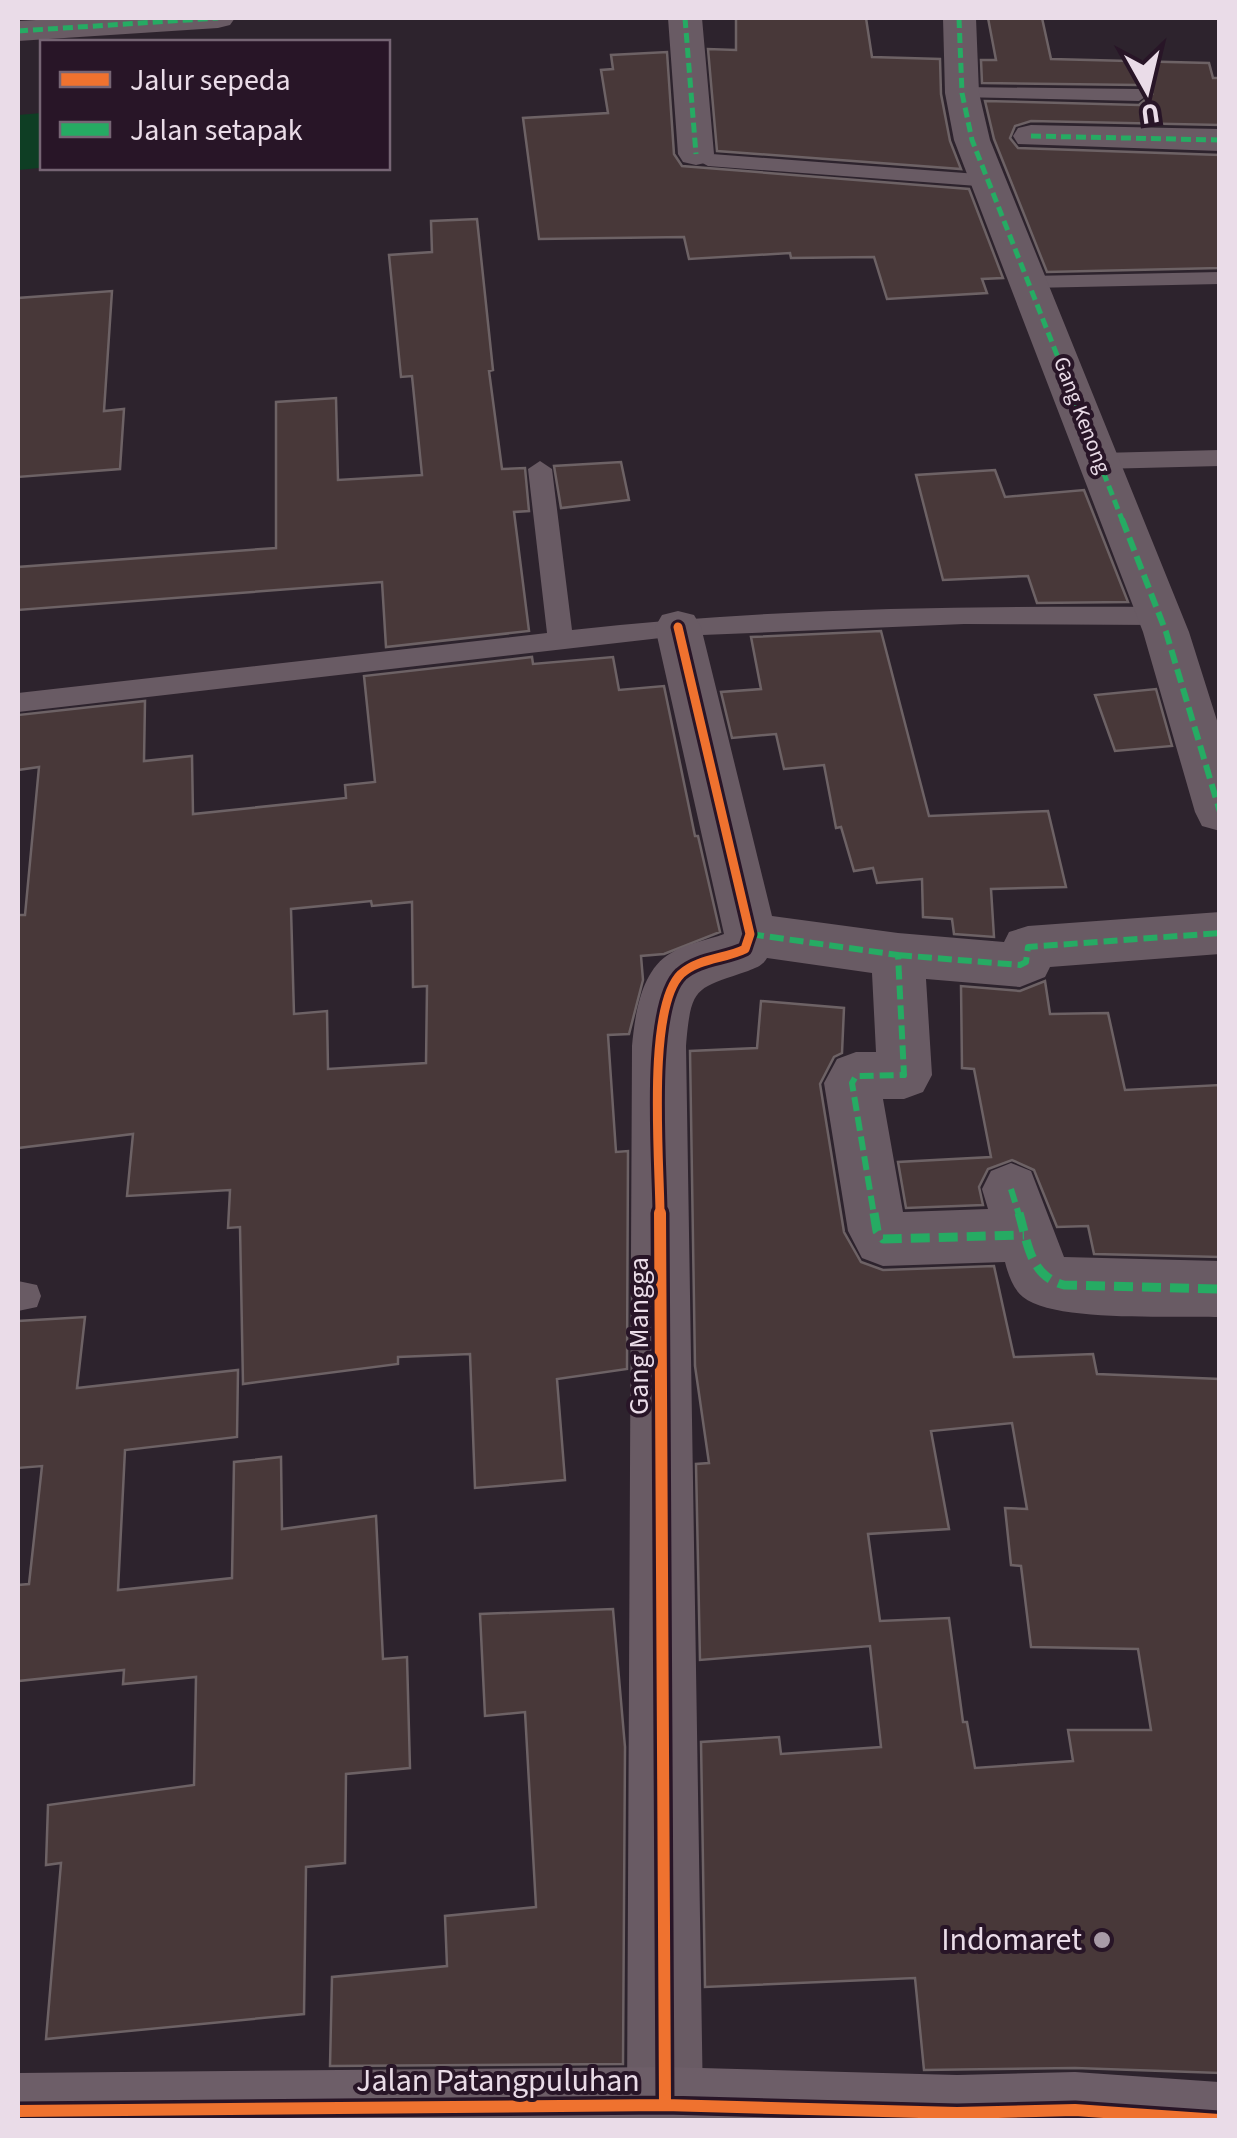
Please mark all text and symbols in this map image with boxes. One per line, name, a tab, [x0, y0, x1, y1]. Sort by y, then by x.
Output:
legend	[40, 40, 390, 170]
north arrow	[1097, 40, 1197, 140]
text: Jalur sepeda	[130, 59, 291, 102]
text: U	[1138, 93, 1162, 135]
text: Jalan setapak	[130, 109, 303, 152]
street label: Gang Kenong	[1045, 352, 1119, 478]
street label: Gang Mangga	[619, 1257, 659, 1415]
place label: Indomaret	[941, 1917, 1082, 1963]
marker: Indomaret	[1091, 1929, 1113, 1951]
street label: Jalan Patangpuluhan	[356, 2058, 640, 2104]

